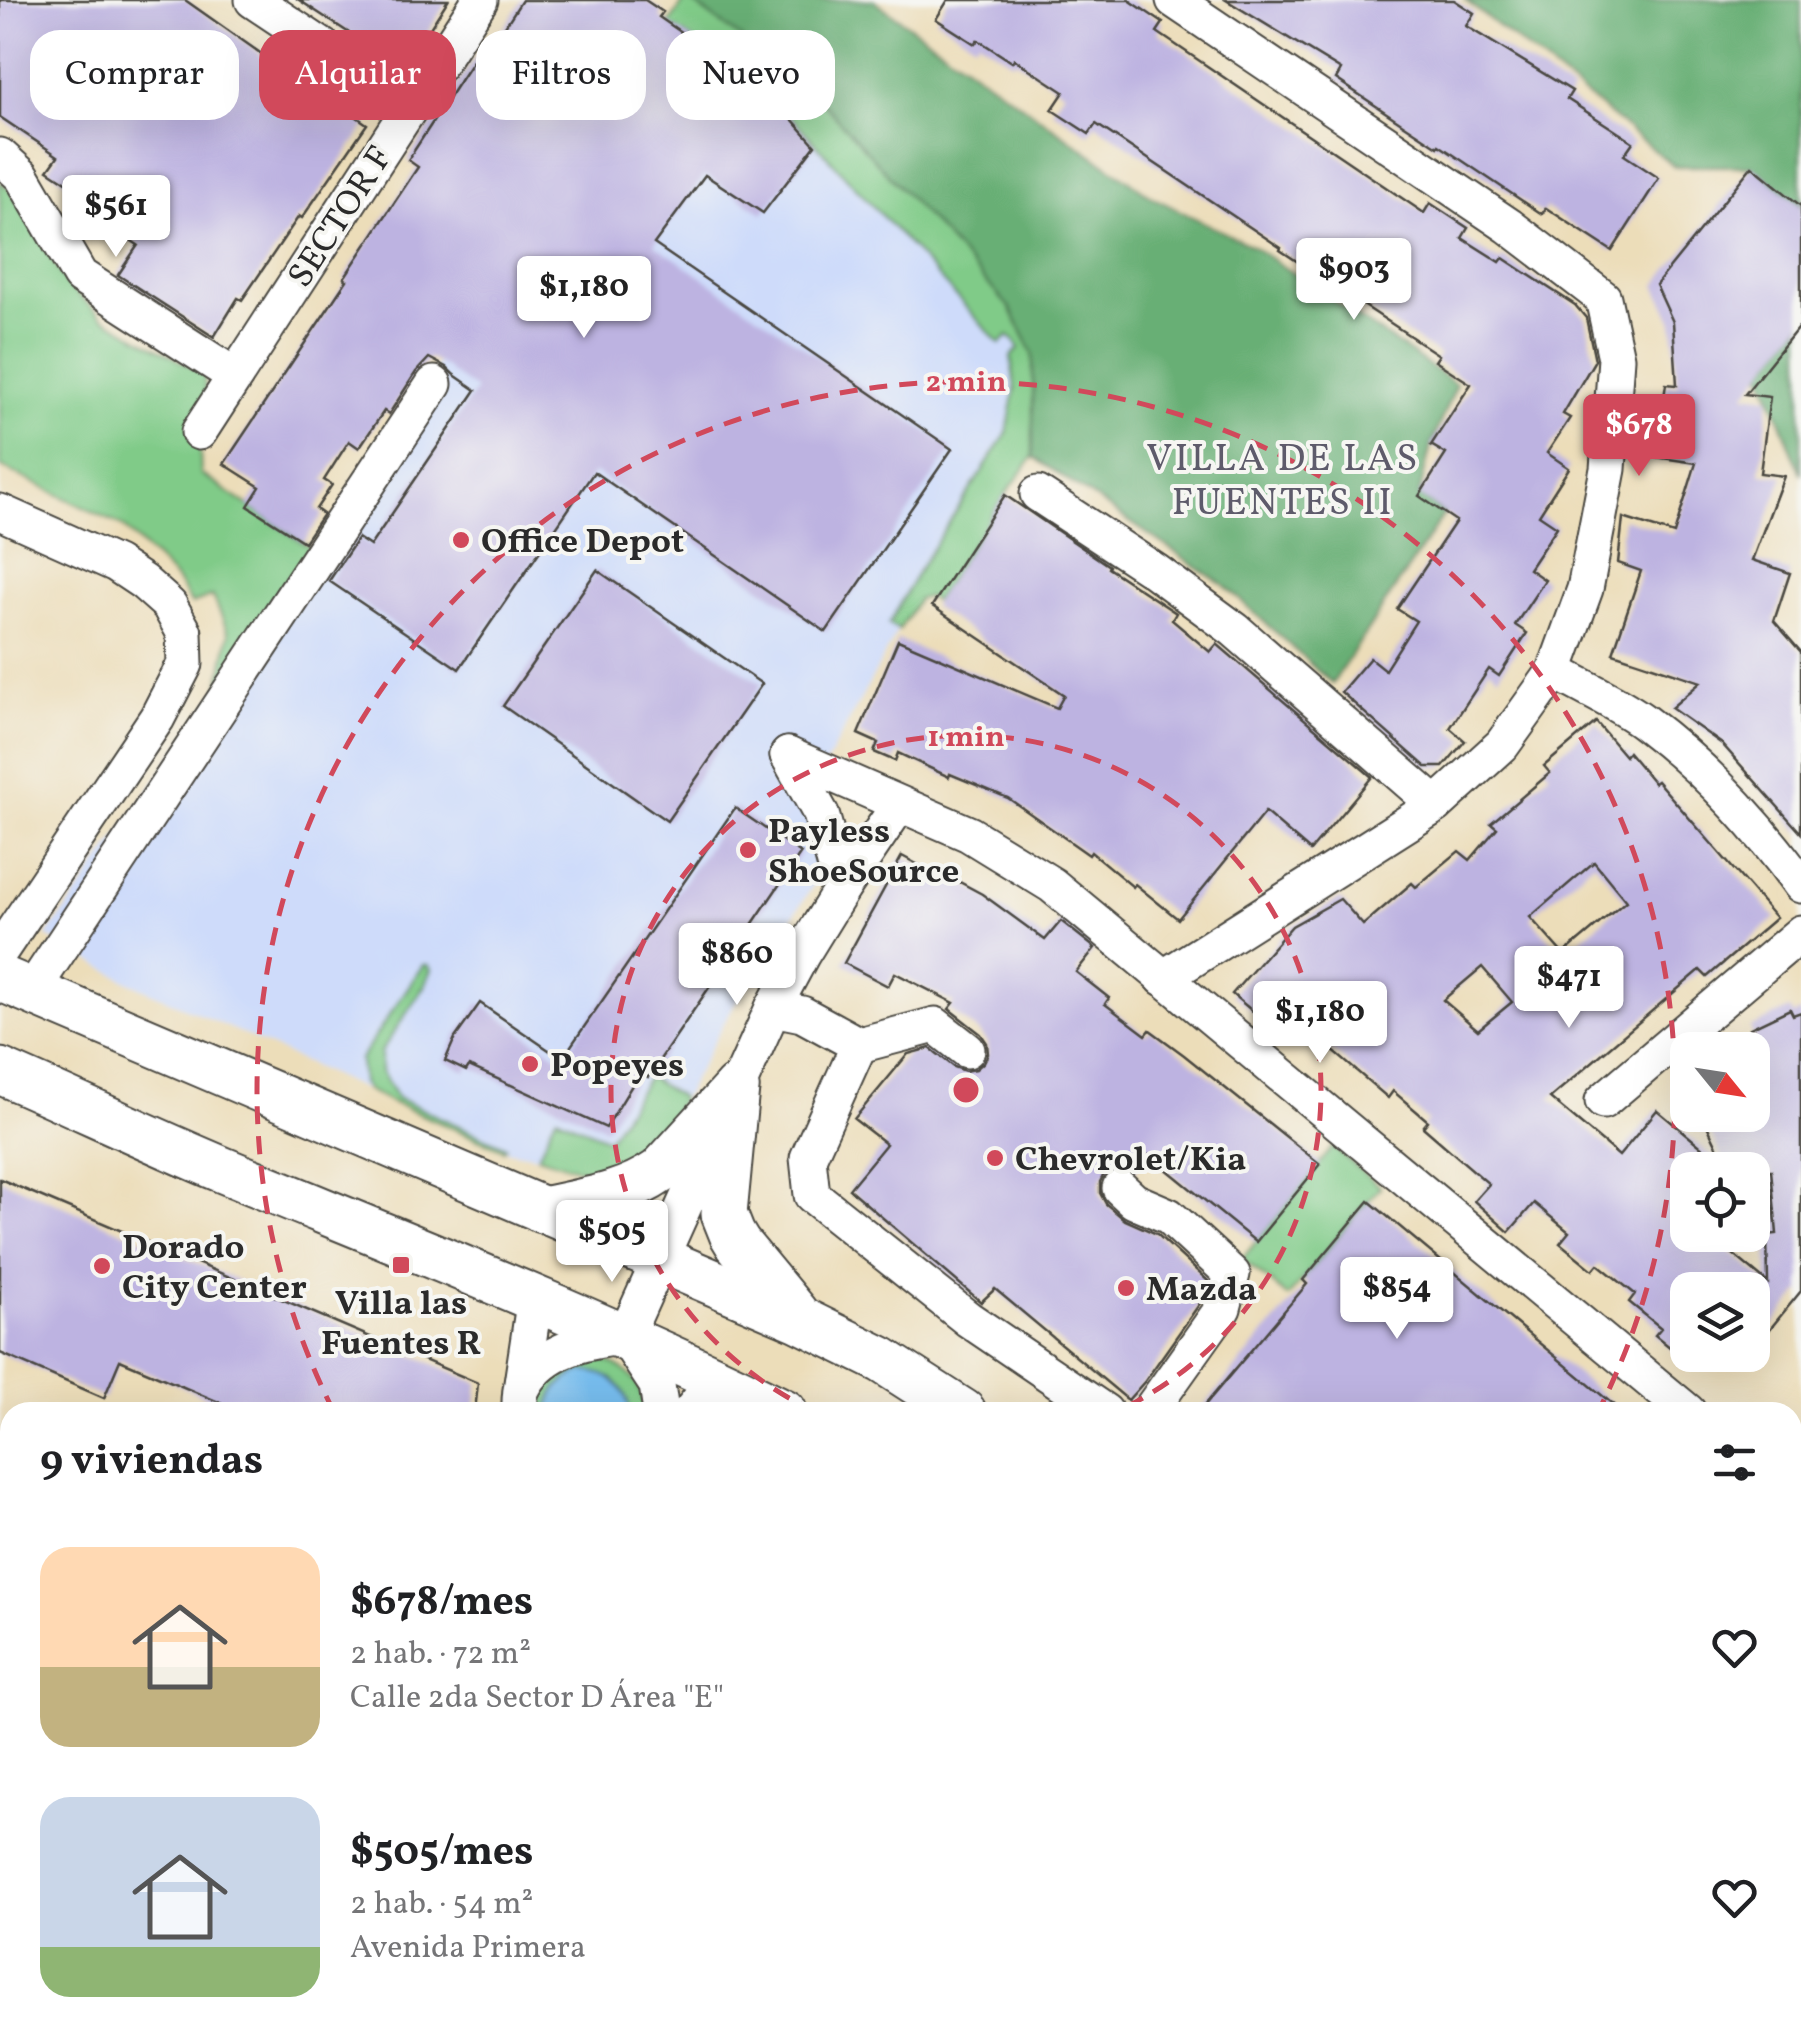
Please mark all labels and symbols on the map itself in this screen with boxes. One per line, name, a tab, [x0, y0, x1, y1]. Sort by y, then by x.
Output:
street label: SECTOR F	[278, 138, 405, 298]
pin: $561	[57, 175, 175, 260]
pin: $903	[1295, 238, 1413, 323]
pin: $1,180	[503, 256, 665, 341]
text: 2 min	[926, 362, 1006, 404]
pin: $678	[1580, 394, 1698, 479]
district label: VILLA DE LAS FUENTES II	[1146, 434, 1420, 531]
place label: Office Depot	[481, 519, 684, 567]
marker: Office Depot	[450, 529, 472, 551]
text: 1 min	[927, 717, 1005, 759]
place label: Payless ShoeSource	[768, 809, 959, 897]
marker: Payless ShoeSource	[737, 839, 759, 861]
pin: $860	[678, 923, 796, 1008]
pin: $471	[1510, 946, 1628, 1031]
pin: $1,180	[1239, 981, 1401, 1066]
north arrow	[1670, 1032, 1770, 1132]
place label: Popeyes	[550, 1043, 684, 1091]
marker: Popeyes	[519, 1053, 541, 1075]
centre of rings	[948, 1072, 984, 1108]
place label: Chevrolet/Kia	[1015, 1137, 1246, 1185]
marker: Chevrolet/Kia	[984, 1147, 1006, 1169]
pin: $505	[553, 1200, 671, 1285]
place label: Dorado City Center	[122, 1225, 307, 1313]
marker: Villa las Fuentes R	[390, 1254, 412, 1276]
marker: Dorado City Center	[91, 1255, 113, 1277]
pin: $854	[1338, 1257, 1456, 1342]
place label: Mazda	[1146, 1267, 1257, 1315]
marker: Mazda	[1115, 1277, 1137, 1299]
place label: Villa las Fuentes R	[321, 1281, 481, 1369]

